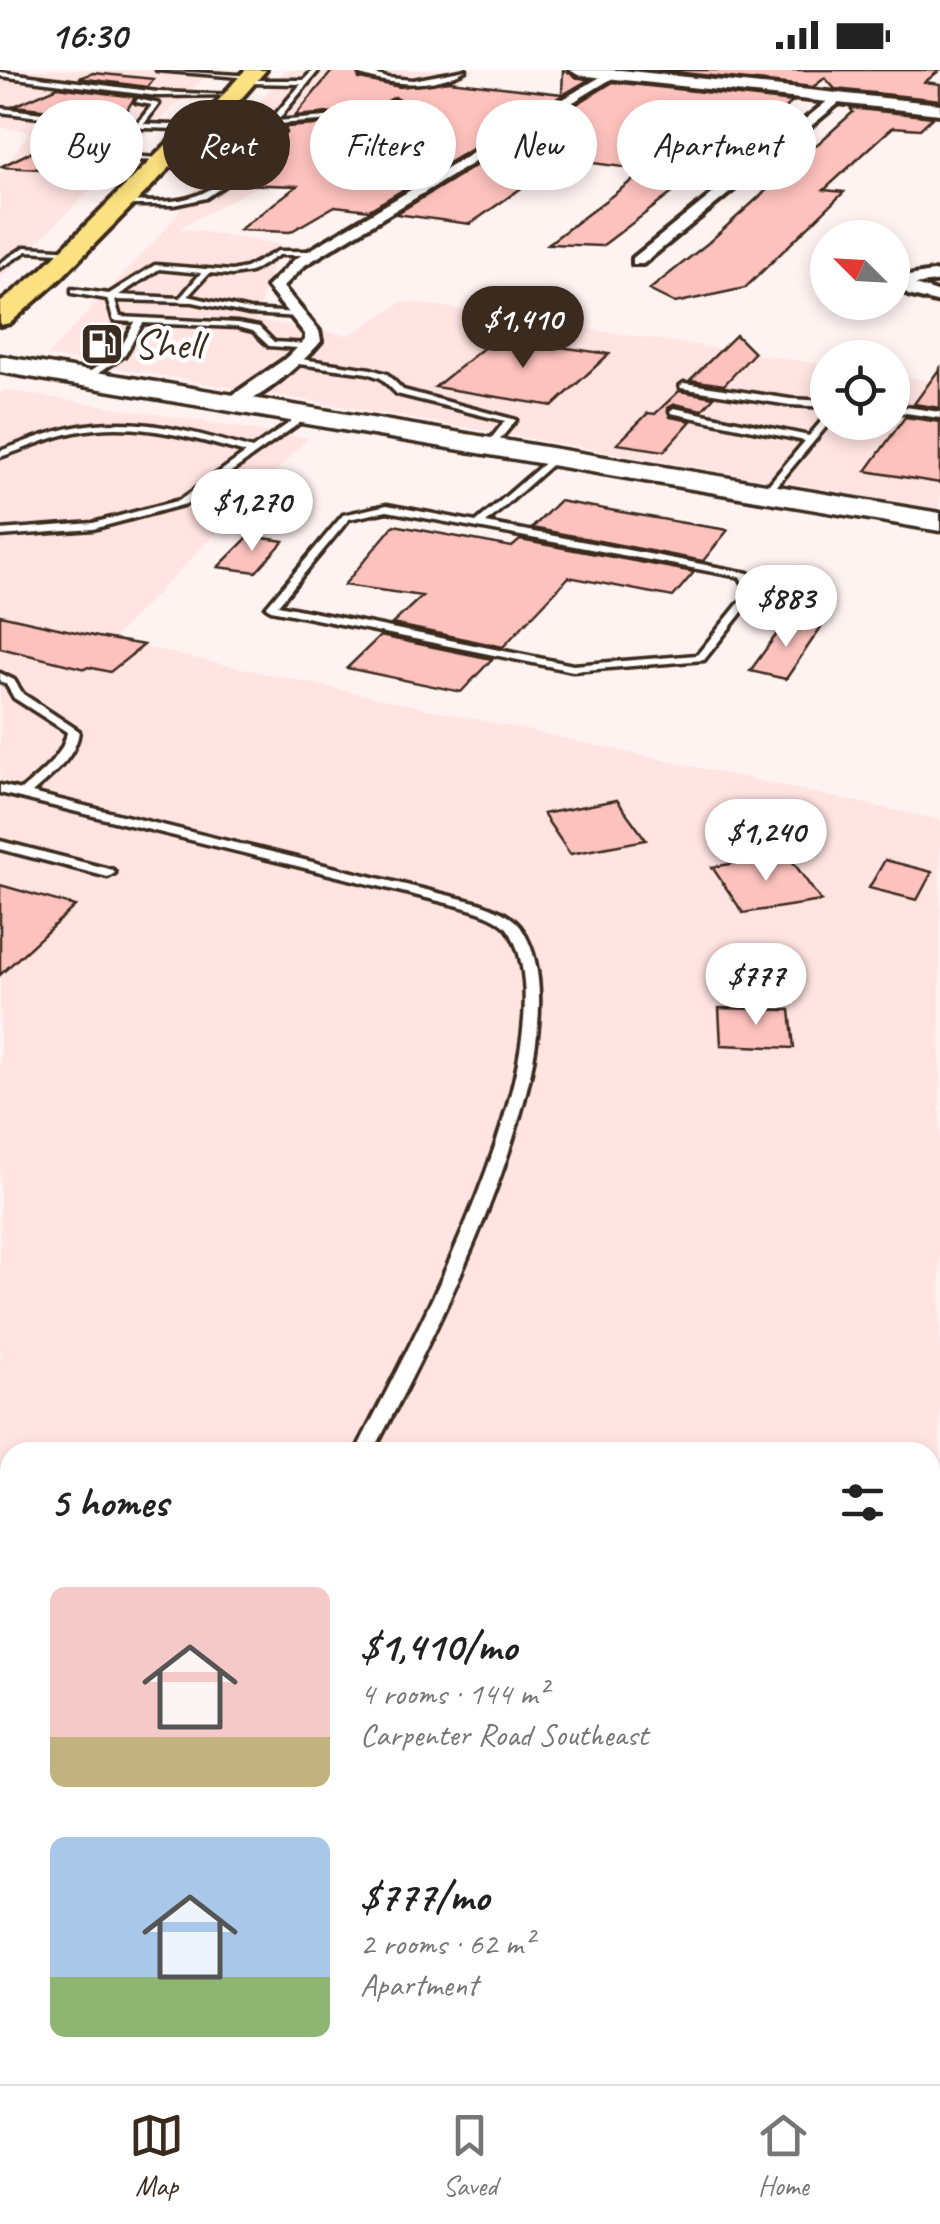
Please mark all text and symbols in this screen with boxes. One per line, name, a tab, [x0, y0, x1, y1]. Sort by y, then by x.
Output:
text: 16:30	[50, 12, 127, 59]
chip: Buy	[30, 100, 143, 190]
chip: Rent	[163, 100, 290, 190]
chip: Filters	[310, 100, 456, 190]
chip: New	[476, 100, 597, 190]
chip: Apartment	[617, 100, 816, 190]
north arrow	[810, 220, 910, 320]
map controls	[810, 220, 910, 440]
pin: $1,410	[442, 286, 604, 371]
text: $1,410	[484, 298, 562, 339]
place label: Shell	[134, 318, 209, 371]
fuel station icon: Shell	[79, 321, 125, 367]
button: locate	[810, 340, 910, 440]
pin: $1,270	[171, 469, 333, 554]
text: $1,270	[213, 481, 291, 522]
pin: $883	[727, 565, 845, 650]
text: $883	[757, 577, 815, 618]
pin: $1,240	[685, 799, 847, 884]
text: $1,240	[727, 811, 805, 852]
pin: $777	[697, 943, 815, 1028]
text: $777	[727, 955, 785, 996]
icon: filters	[835, 1475, 890, 1530]
text: 5 homes	[50, 1476, 168, 1529]
text: $1,410/mo	[360, 1620, 517, 1673]
icon: home	[130, 1627, 250, 1747]
text: 4 rooms · 144 m²	[360, 1673, 547, 1714]
text: Carpenter Road Southeast	[360, 1714, 648, 1755]
text: $777/mo	[360, 1870, 489, 1923]
icon: home	[130, 1877, 250, 1997]
text: 2 rooms · 62 m²	[360, 1923, 533, 1964]
text: Apartment	[360, 1964, 478, 2005]
tab: Map	[129, 2108, 184, 2203]
tab: Saved	[442, 2108, 497, 2203]
tab: Home	[756, 2108, 811, 2203]

